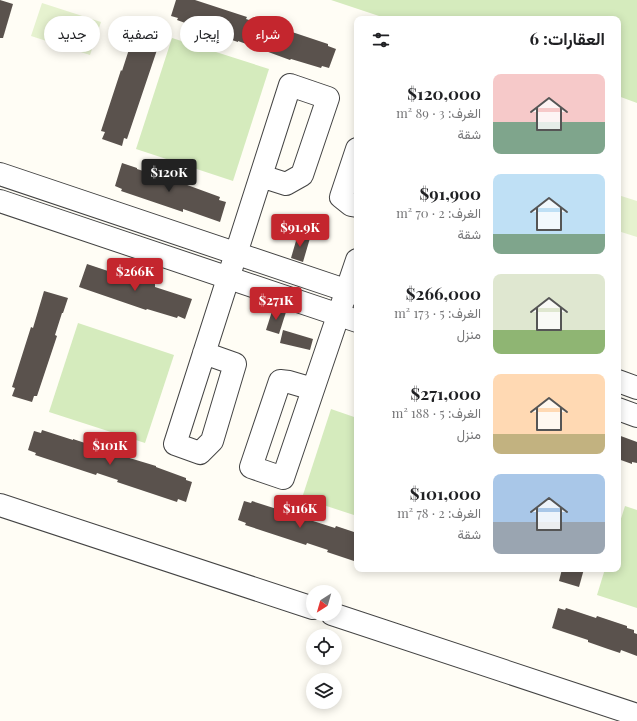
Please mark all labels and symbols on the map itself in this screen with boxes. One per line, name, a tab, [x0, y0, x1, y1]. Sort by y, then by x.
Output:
pin: $120K	[141, 159, 197, 193]
pin: $91.9K	[267, 214, 333, 248]
pin: $266K	[107, 258, 163, 292]
pin: $271K	[248, 287, 304, 321]
pin: $101K	[82, 432, 138, 466]
pin: $116K	[272, 495, 328, 529]
north arrow	[306, 585, 342, 621]

